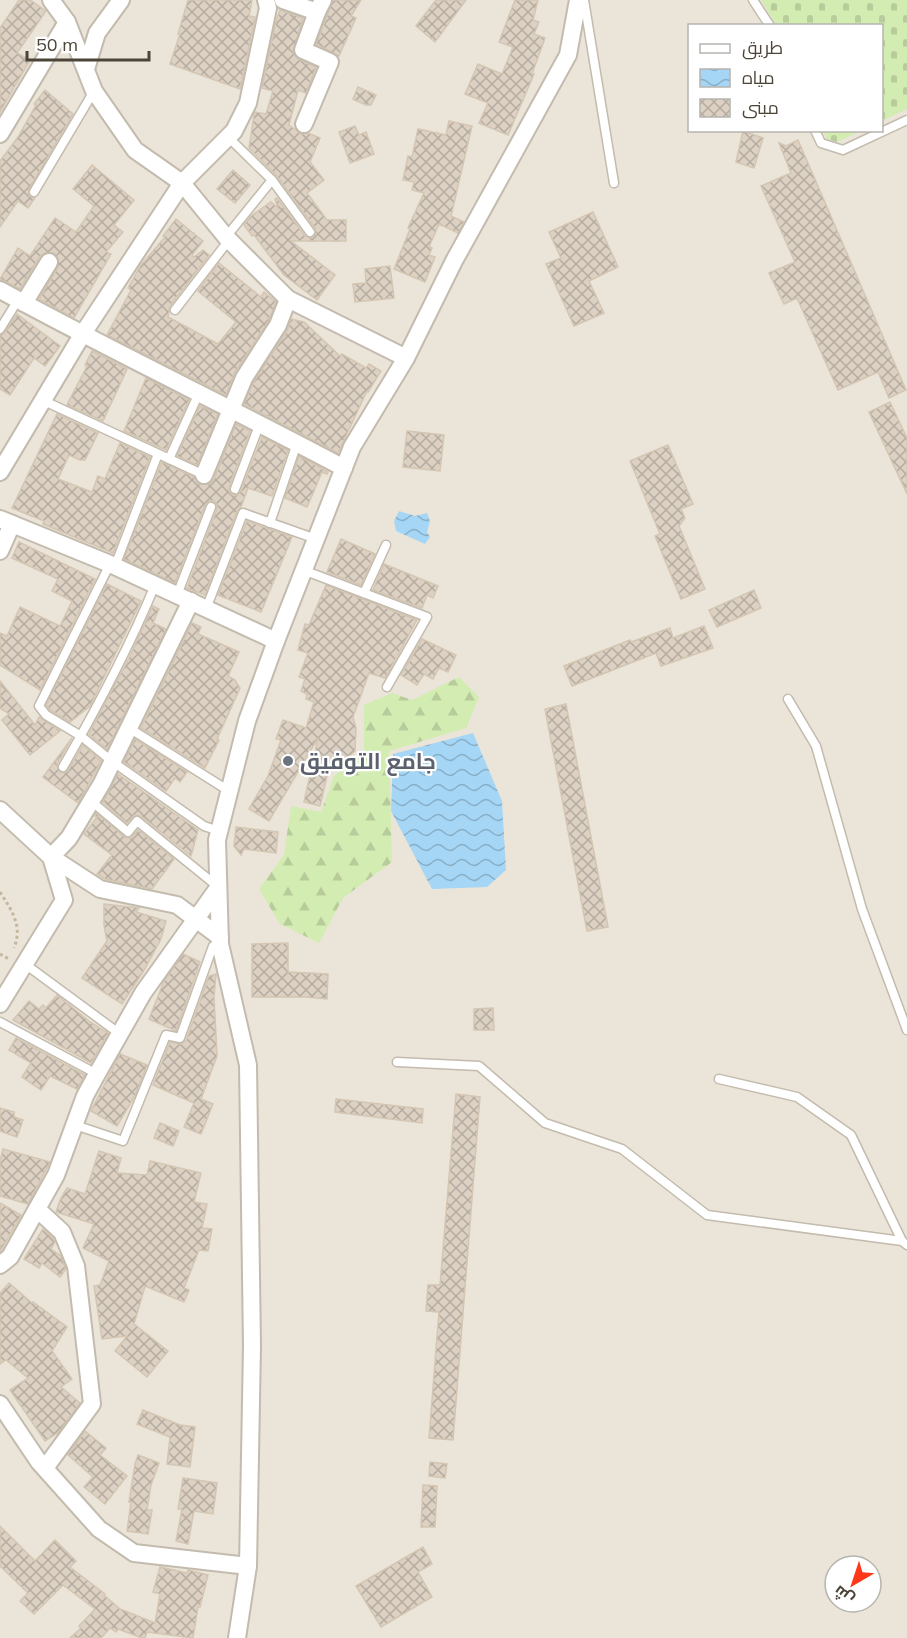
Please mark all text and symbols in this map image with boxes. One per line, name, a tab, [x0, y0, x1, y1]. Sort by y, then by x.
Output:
scale bar	[27, 24, 148, 62]
legend	[688, 24, 883, 132]
text: 50 m	[36, 33, 78, 56]
text: طريق	[742, 36, 783, 60]
text: مياه	[742, 66, 775, 89]
text: مبنى	[742, 96, 779, 119]
place label: جامع التوفيق	[300, 747, 436, 776]
marker: جامع التوفيق	[281, 754, 295, 768]
north arrow	[823, 1554, 883, 1614]
text: ش	[829, 1581, 858, 1610]

